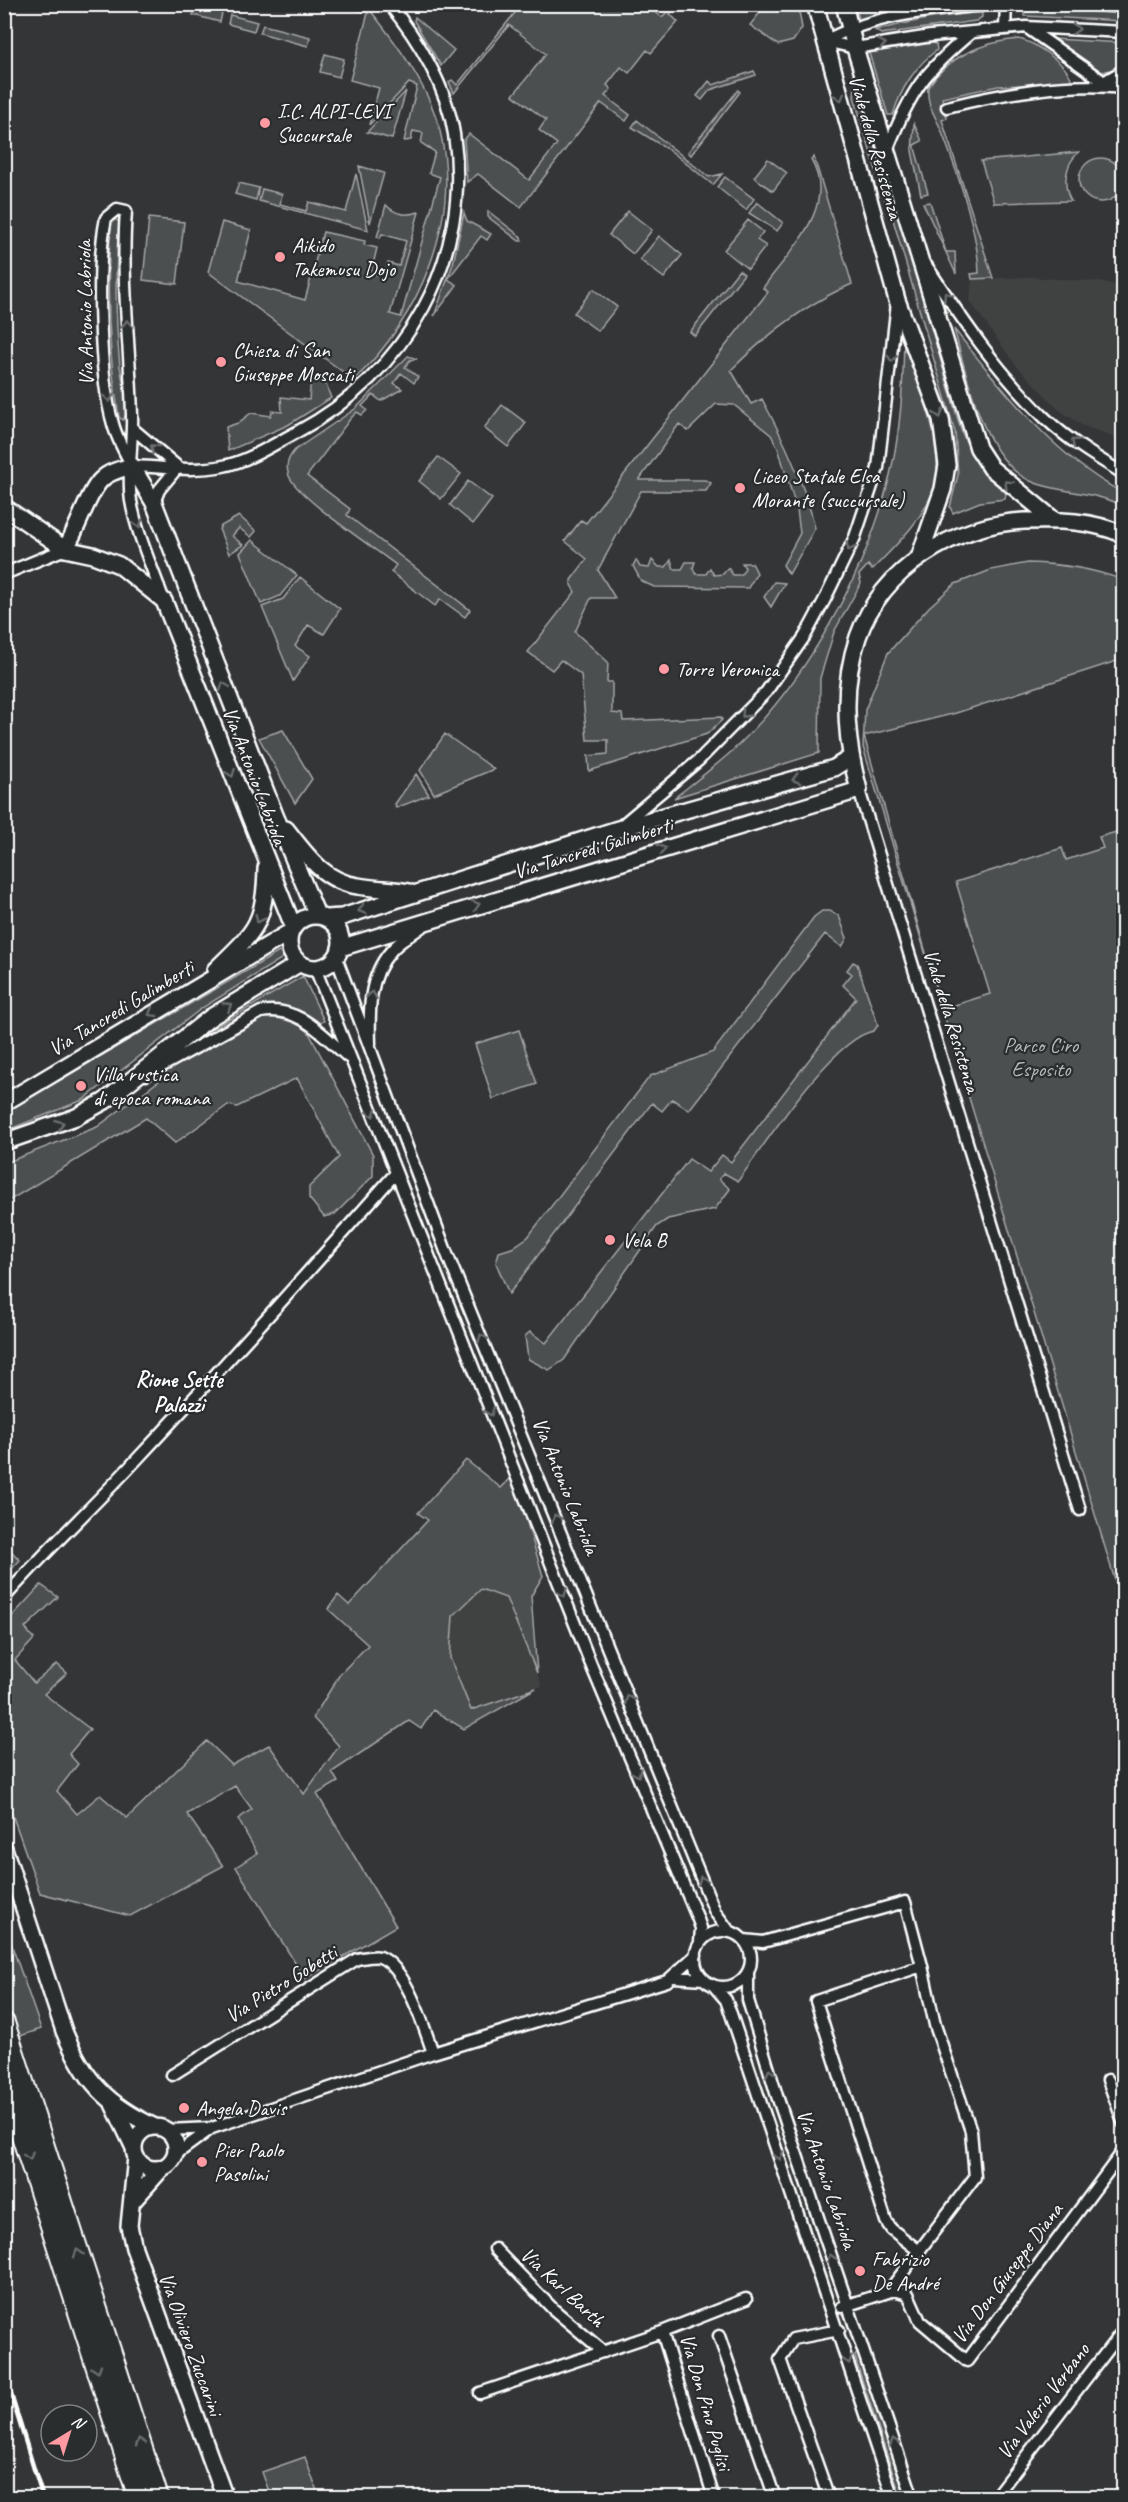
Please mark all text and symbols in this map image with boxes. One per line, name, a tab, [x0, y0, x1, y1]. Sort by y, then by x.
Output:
one-way arrow	[1072, 22, 1081, 35]
one-way arrow	[878, 39, 887, 51]
street label: Viale della Resistenza	[843, 72, 910, 224]
one-way arrow	[833, 92, 846, 102]
place label: I.C. ALPI-LEVI Succursale	[277, 98, 395, 148]
marker: I.C. ALPI-LEVI Succursale	[258, 116, 272, 130]
place label: Aikido Takemusu Dojo	[292, 232, 397, 282]
street label: Via Antonio Labriola	[71, 238, 99, 386]
marker: Aikido Takemusu Dojo	[273, 250, 287, 264]
one-way arrow	[943, 291, 954, 302]
one-way arrow	[120, 319, 133, 328]
place label: Chiesa di San Giuseppe Moscati	[233, 337, 357, 387]
one-way arrow	[886, 353, 899, 363]
marker: Chiesa di San Giuseppe Moscati	[214, 355, 228, 369]
one-way arrow	[102, 393, 114, 403]
one-way arrow	[932, 408, 944, 419]
one-way arrow	[1070, 438, 1081, 449]
one-way arrow	[150, 445, 161, 456]
place label: Liceo Statale Elsa Morante (succursale)	[752, 463, 905, 513]
one-way arrow	[1004, 480, 1015, 491]
marker: Liceo Statale Elsa Morante (succursale)	[733, 481, 747, 495]
one-way arrow	[131, 518, 143, 529]
one-way arrow	[846, 541, 858, 552]
place label: Torre Veronica	[676, 656, 781, 682]
marker: Torre Veronica	[657, 662, 671, 676]
one-way arrow	[219, 681, 231, 692]
street label: Via Antonio Labriola	[217, 703, 294, 851]
one-way arrow	[741, 707, 752, 718]
one-way arrow	[224, 767, 237, 777]
one-way arrow	[791, 772, 802, 784]
street label: Via Tancredi Galimberti	[510, 811, 679, 885]
one-way arrow	[656, 844, 667, 856]
one-way arrow	[470, 900, 481, 912]
one-way arrow	[357, 902, 368, 915]
one-way arrow	[254, 912, 266, 923]
street label: Viale della Resistenza	[918, 946, 987, 1098]
street label: Via Tancredi Galimberti	[44, 953, 201, 1062]
one-way arrow	[365, 991, 378, 1001]
one-way arrow	[221, 1002, 232, 1013]
one-way arrow	[148, 1005, 158, 1017]
park label: Parco Ciro Esposito	[1004, 1032, 1080, 1082]
place label: Villa rustica di epoca romana	[93, 1061, 211, 1111]
marker: Villa rustica di epoca romana	[74, 1079, 88, 1093]
one-way arrow	[364, 1108, 377, 1118]
one-way arrow	[54, 1119, 65, 1131]
place label: Vela B	[622, 1227, 669, 1253]
marker: Vela B	[603, 1233, 617, 1247]
one-way arrow	[477, 1333, 489, 1344]
district label: Rione Sette Palazzi	[135, 1366, 224, 1419]
one-way arrow	[483, 1405, 495, 1416]
street label: Via Antonio Labriola	[527, 1414, 606, 1561]
one-way arrow	[551, 1514, 563, 1525]
one-way arrow	[555, 1587, 568, 1597]
one-way arrow	[624, 1695, 636, 1706]
one-way arrow	[630, 1767, 642, 1778]
one-way arrow	[697, 1875, 709, 1886]
street label: Via Pietro Gobetti	[220, 1938, 344, 2029]
one-way arrow	[765, 2068, 777, 2079]
place label: Angela Davis	[196, 2095, 288, 2121]
marker: Angela Davis	[177, 2101, 191, 2115]
street label: Via Antonio Labriola	[791, 2106, 864, 2254]
place label: Pier Paolo Pasolini	[214, 2137, 286, 2187]
one-way arrow	[22, 2150, 34, 2161]
one-way arrow	[772, 2150, 785, 2160]
marker: Pier Paolo Pasolini	[195, 2155, 209, 2169]
street label: Via Don Giuseppe Diana	[946, 2196, 1069, 2348]
street label: Via Karl Barth	[515, 2241, 612, 2334]
place label: Fabrizio De André	[872, 2246, 942, 2296]
one-way arrow	[73, 2248, 85, 2259]
one-way arrow	[826, 2253, 838, 2264]
marker: Fabrizio De André	[853, 2264, 867, 2278]
street label: Via Oliviero Zuccarini	[153, 2269, 230, 2422]
street label: Via Don Pino Puglisi	[674, 2331, 739, 2476]
street label: Via Valerio Verbano	[991, 2337, 1096, 2464]
one-way arrow	[841, 2354, 854, 2365]
one-way arrow	[90, 2363, 103, 2374]
north arrow	[39, 2403, 99, 2463]
text: N	[68, 2411, 90, 2435]
one-way arrow	[135, 2437, 147, 2448]
one-way arrow	[889, 2437, 902, 2448]

